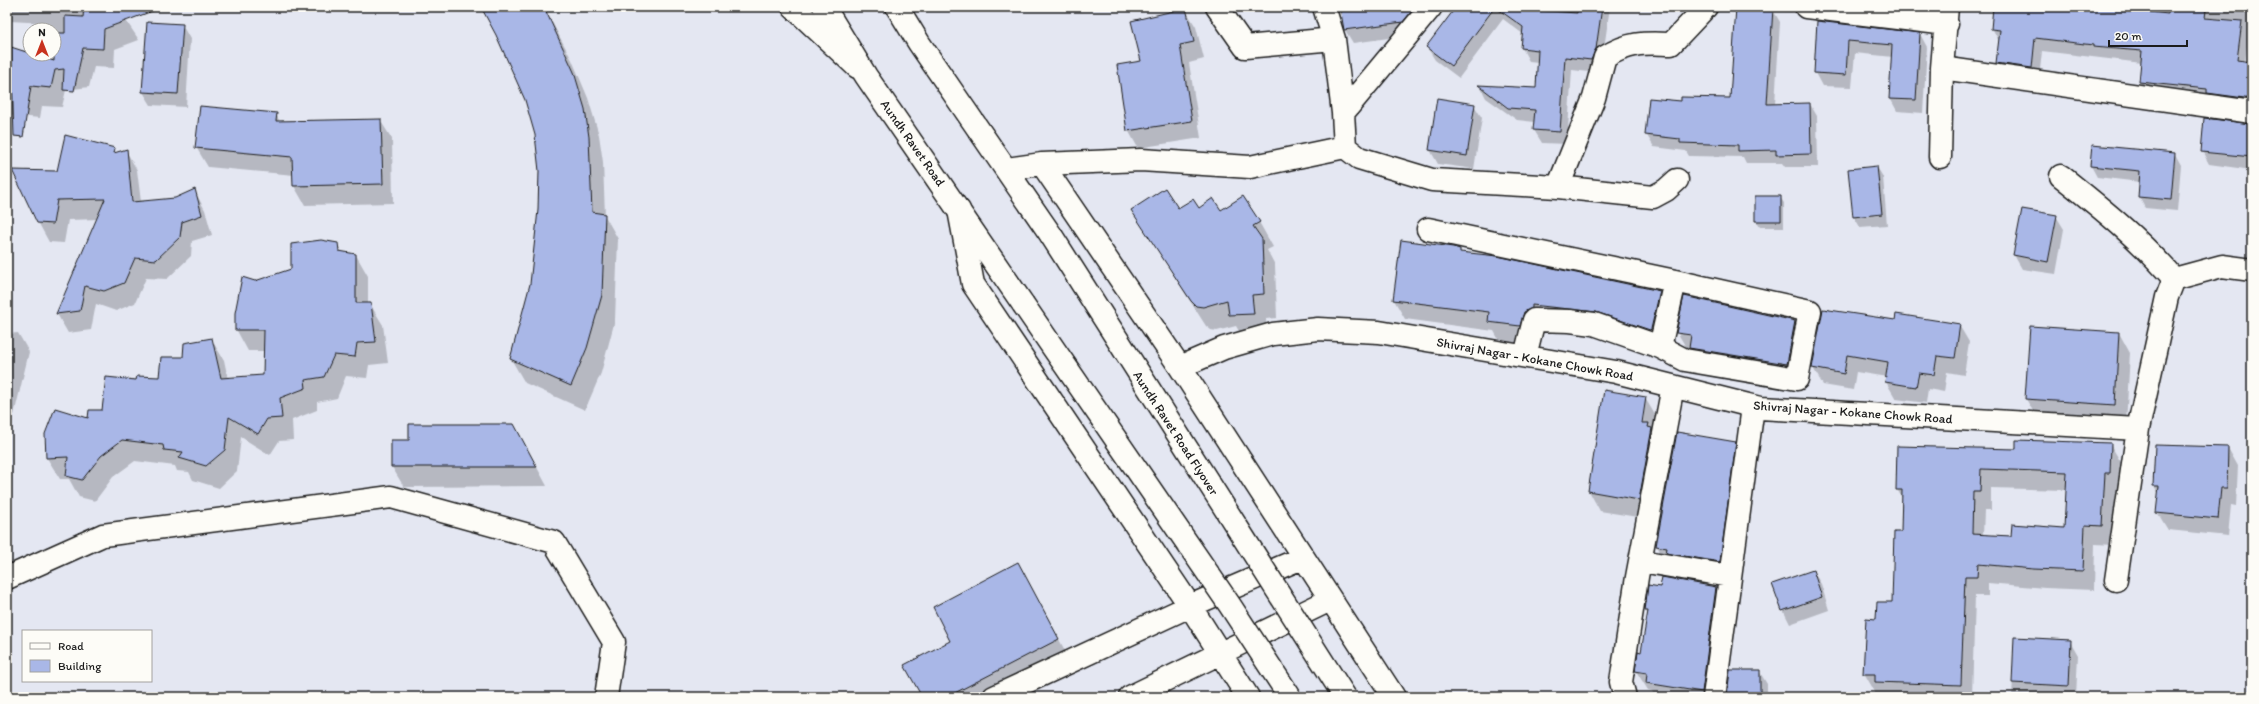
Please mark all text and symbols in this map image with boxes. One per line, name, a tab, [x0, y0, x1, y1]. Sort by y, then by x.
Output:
north arrow	[22, 22, 62, 62]
scale bar	[2109, 22, 2187, 48]
text: N	[38, 26, 46, 39]
text: 20 m	[2115, 29, 2142, 43]
street label: Aundh Ravet Road	[878, 97, 948, 189]
street label: Shivraj Nagar - Kokane Chowk Road	[1435, 334, 1635, 384]
street label: Aundh Ravet Road Flyover	[1130, 368, 1222, 499]
street label: Shivraj Nagar - Kokane Chowk Road	[1753, 398, 1953, 426]
legend	[22, 630, 152, 682]
text: Road	[58, 639, 84, 653]
text: Building	[58, 659, 102, 673]

